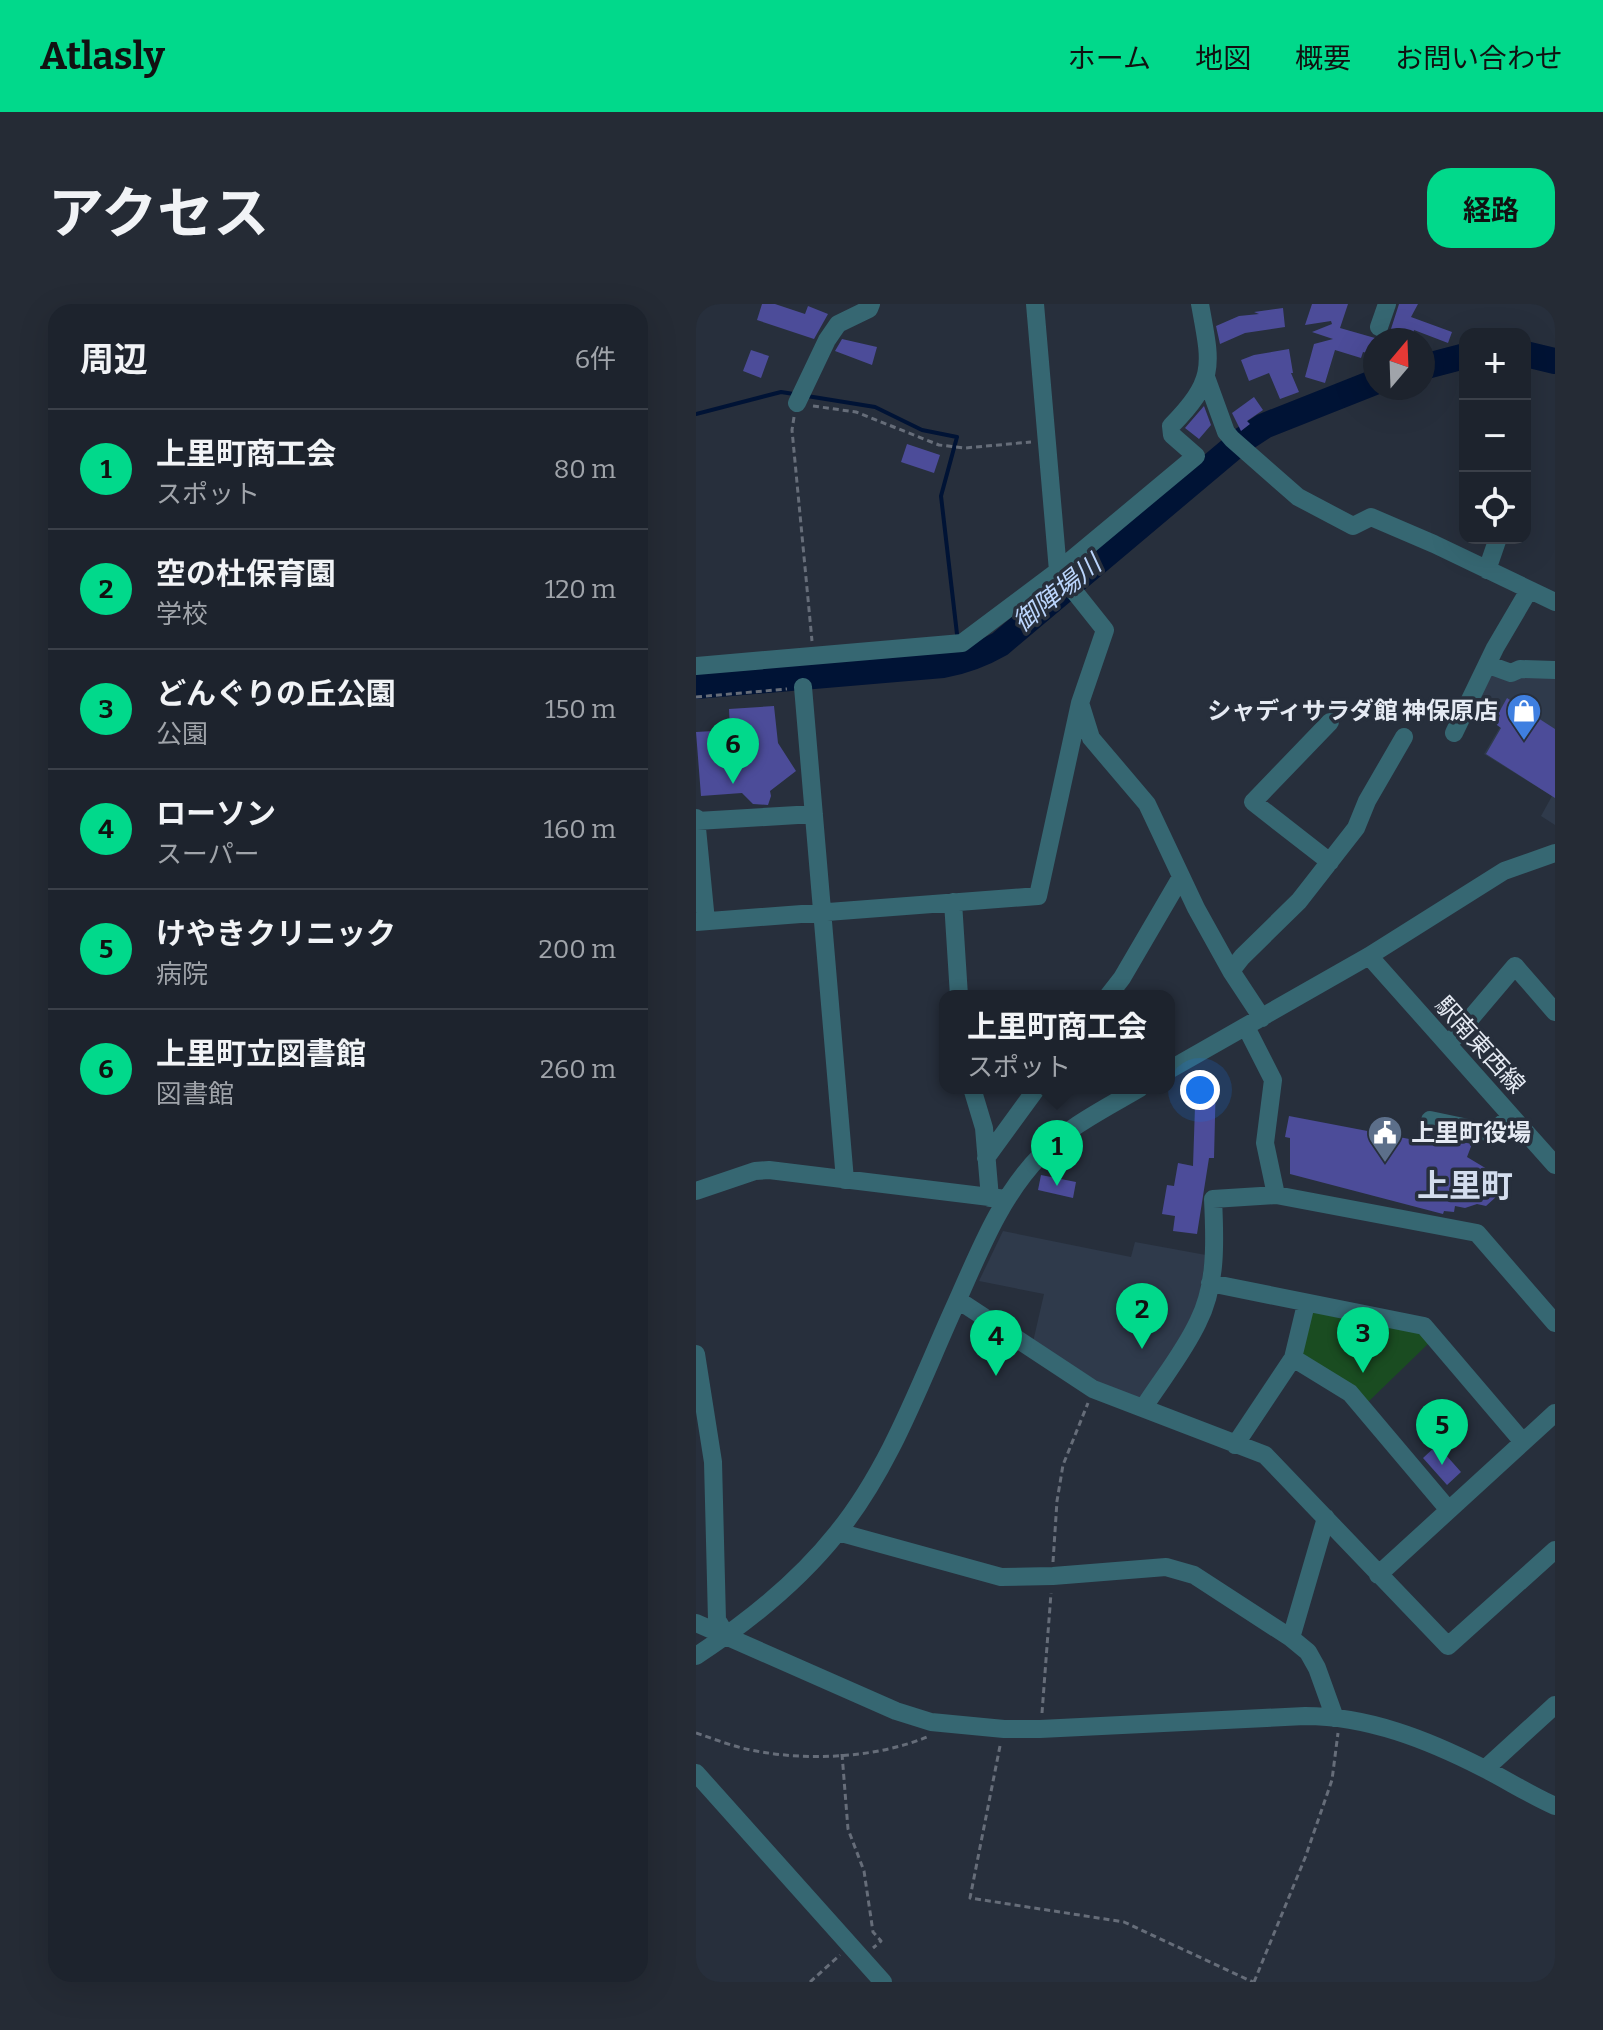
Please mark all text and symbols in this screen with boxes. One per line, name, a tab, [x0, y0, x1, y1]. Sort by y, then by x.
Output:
text: Atlasly	[40, 33, 165, 79]
text: ホーム	[1068, 42, 1151, 75]
text: 地図	[1195, 42, 1251, 75]
text: 概要	[1295, 42, 1351, 75]
text: お問い合わせ	[1395, 42, 1563, 75]
button: 経路	[1427, 168, 1555, 248]
text: アクセス	[48, 181, 269, 248]
north arrow	[1363, 328, 1435, 400]
map controls	[1459, 328, 1531, 544]
button: +	[1459, 328, 1531, 400]
text: 周辺	[80, 339, 148, 380]
text: 6件	[575, 344, 616, 375]
button: −	[1459, 400, 1531, 472]
text: 上里町商工会	[156, 436, 336, 472]
text: 1	[100, 454, 112, 485]
text: 80 m	[554, 454, 616, 485]
button: locate	[1459, 472, 1531, 544]
text: スポット	[156, 479, 260, 510]
water label: 御陣場川	[1007, 547, 1110, 638]
text: 空の杜保育園	[156, 556, 336, 592]
text: 2	[99, 574, 113, 605]
text: 120 m	[545, 574, 616, 605]
text: 学校	[156, 599, 208, 630]
text: どんぐりの丘公園	[156, 676, 396, 712]
shop icon: シャディサラダ館 神保原店	[1505, 692, 1543, 742]
text: 3	[99, 694, 113, 725]
text: 150 m	[545, 694, 616, 725]
place label: シャディサラダ館 神保原店	[1207, 697, 1498, 725]
pin: 6	[707, 718, 759, 784]
text: 公園	[156, 719, 208, 750]
text: ローソン	[156, 796, 276, 832]
text: 4	[98, 814, 114, 845]
text: 160 m	[544, 814, 616, 845]
text: スーパー	[156, 839, 260, 870]
text: けやきクリニック	[156, 916, 396, 952]
text: 5	[99, 934, 113, 965]
text: 200 m	[539, 934, 616, 965]
text: 病院	[156, 959, 208, 990]
popup	[939, 990, 1175, 1094]
street label: 駅南東西線	[1429, 991, 1531, 1099]
text: 上里町商工会	[967, 1009, 1147, 1045]
text: 上里町立図書館	[156, 1036, 366, 1072]
text: スポット	[967, 1052, 1071, 1083]
text: 6	[98, 1054, 114, 1085]
text: 260 m	[540, 1054, 616, 1085]
your location	[1180, 1070, 1220, 1110]
text: 図書館	[156, 1079, 234, 1110]
public building icon: 上里町役場	[1366, 1114, 1404, 1164]
place label: 上里町役場	[1411, 1119, 1531, 1147]
pin: 1	[1031, 1120, 1083, 1186]
district label: 上里町	[1417, 1167, 1513, 1205]
pin: 2	[1116, 1283, 1168, 1349]
pin: 3	[1337, 1307, 1389, 1373]
pin: 4	[970, 1310, 1022, 1376]
pin: 5	[1416, 1399, 1468, 1465]

